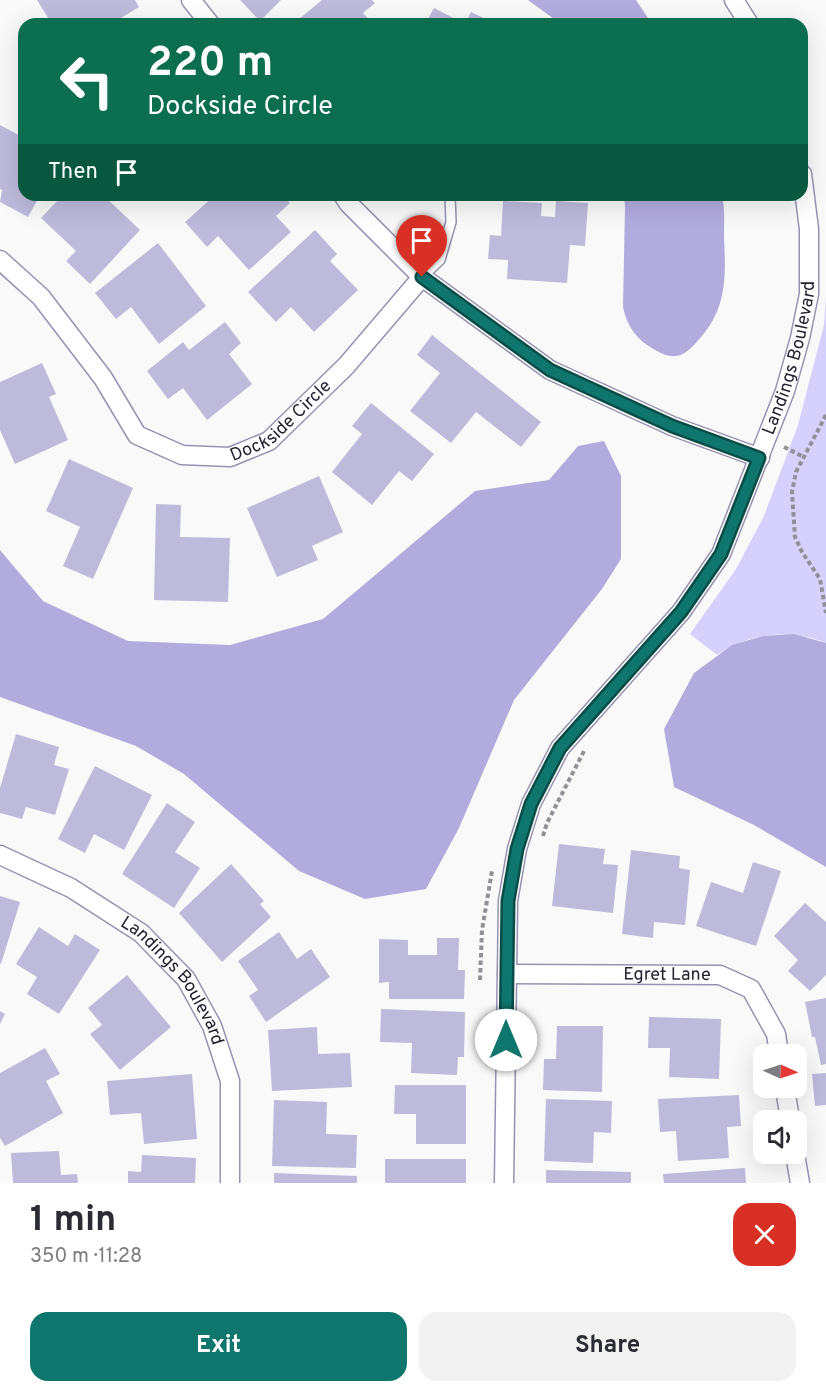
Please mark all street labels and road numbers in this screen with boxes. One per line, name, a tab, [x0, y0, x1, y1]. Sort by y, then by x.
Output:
street label: Landings Boulevard	[757, 281, 821, 438]
street label: Dockside Circle	[227, 375, 336, 467]
street label: Landings Boulevard	[116, 911, 229, 1048]
street label: Egret Lane	[623, 963, 711, 986]

